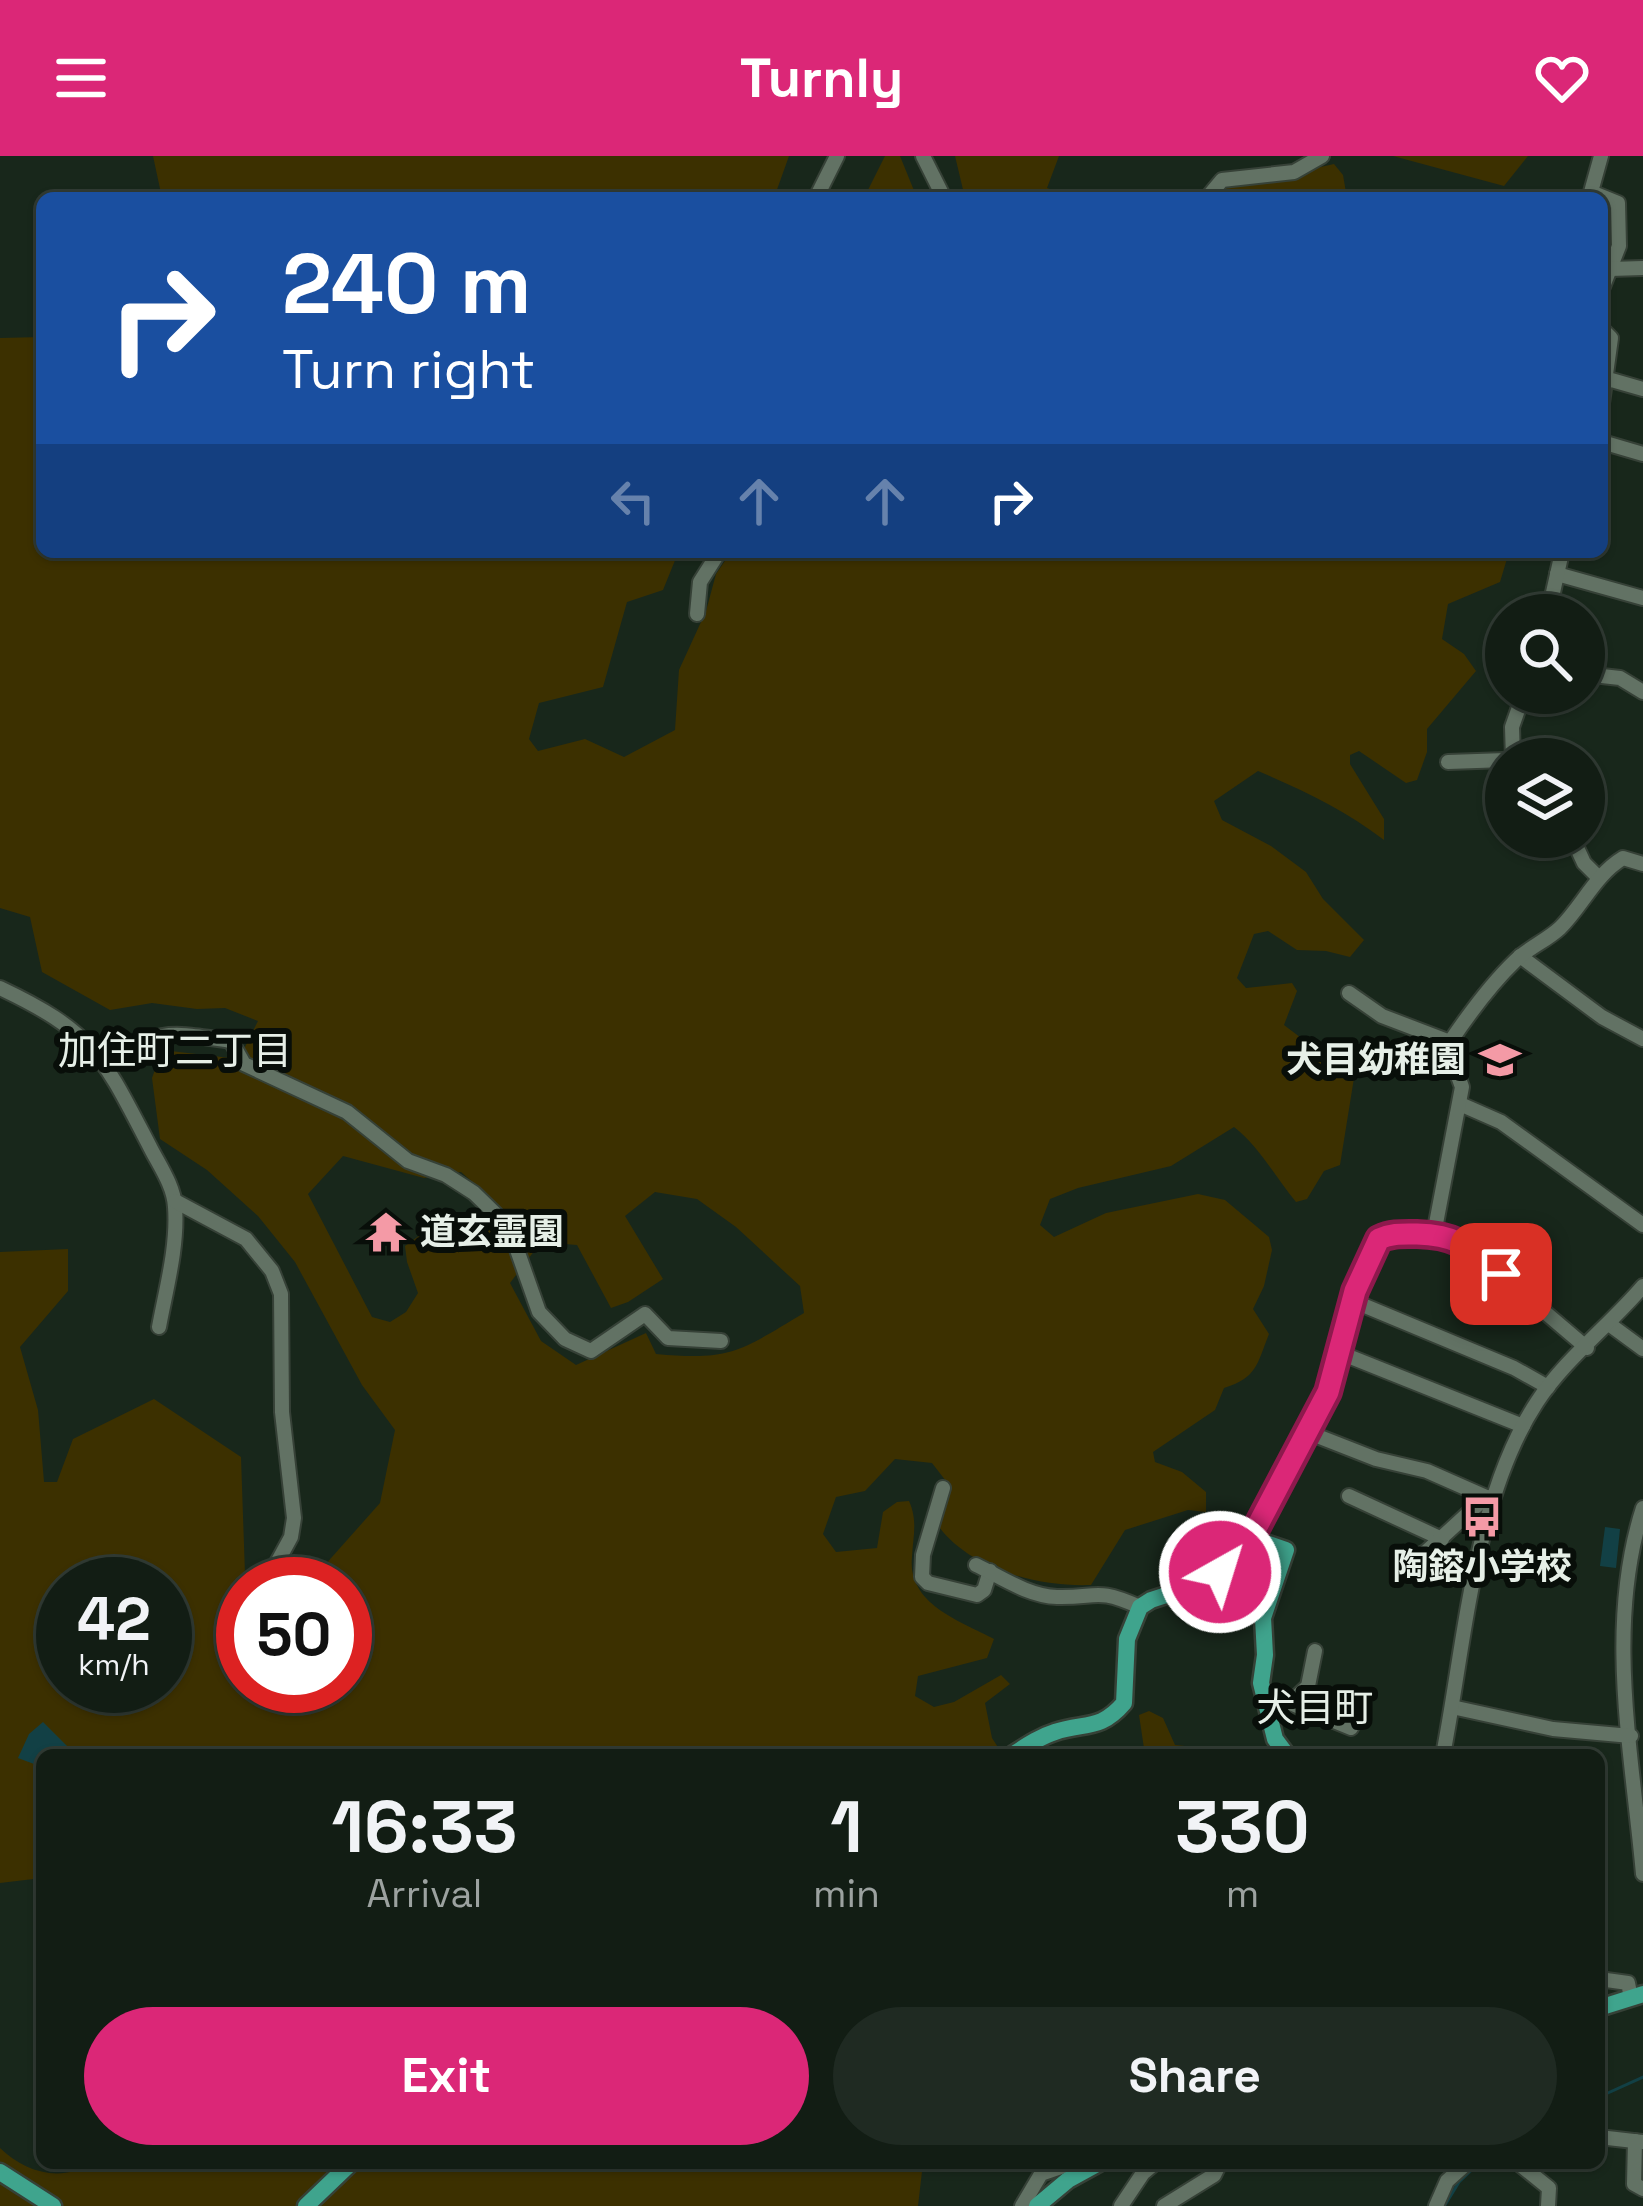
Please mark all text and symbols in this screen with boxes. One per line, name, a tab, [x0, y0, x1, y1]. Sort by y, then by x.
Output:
text: Turnly	[740, 44, 903, 113]
icon: menu	[48, 45, 114, 111]
icon: heart	[1529, 45, 1595, 111]
text: 240 m	[282, 230, 531, 338]
icon: right	[84, 240, 240, 396]
text: Turn right	[282, 335, 535, 404]
icon: left	[600, 468, 666, 534]
icon: ahead	[726, 468, 792, 534]
icon: ahead	[852, 468, 918, 534]
icon: right	[978, 468, 1044, 534]
map controls	[1485, 594, 1605, 858]
button: search	[1485, 594, 1605, 714]
button: layers	[1485, 738, 1605, 858]
district label: 加住町二丁目	[58, 1026, 292, 1075]
place label: 犬目幼稚園	[1286, 1037, 1466, 1083]
school or university icon: 犬目幼稚園	[1477, 1037, 1523, 1083]
temple icon: 道玄霊園	[363, 1209, 409, 1255]
place label: 道玄霊園	[420, 1209, 564, 1255]
pin	[1450, 1223, 1552, 1325]
icon: arrive	[1468, 1241, 1534, 1307]
bus stop icon: 陶鎔小学校	[1459, 1494, 1505, 1540]
position arrow	[1157, 1509, 1283, 1635]
place label: 陶鎔小学校	[1392, 1544, 1572, 1590]
speed limit sign: 50	[216, 1557, 372, 1713]
text: 42	[77, 1581, 151, 1658]
text: km/h	[78, 1645, 150, 1684]
district label: 犬目町	[1256, 1683, 1374, 1732]
text: 16:33	[331, 1781, 517, 1873]
text: 1	[830, 1781, 863, 1873]
text: 330	[1175, 1781, 1310, 1873]
text: Arrival	[366, 1869, 482, 1918]
text: min	[813, 1869, 880, 1918]
text: m	[1226, 1869, 1259, 1918]
button: Exit	[84, 2007, 809, 2145]
button: Share	[833, 2007, 1557, 2145]

